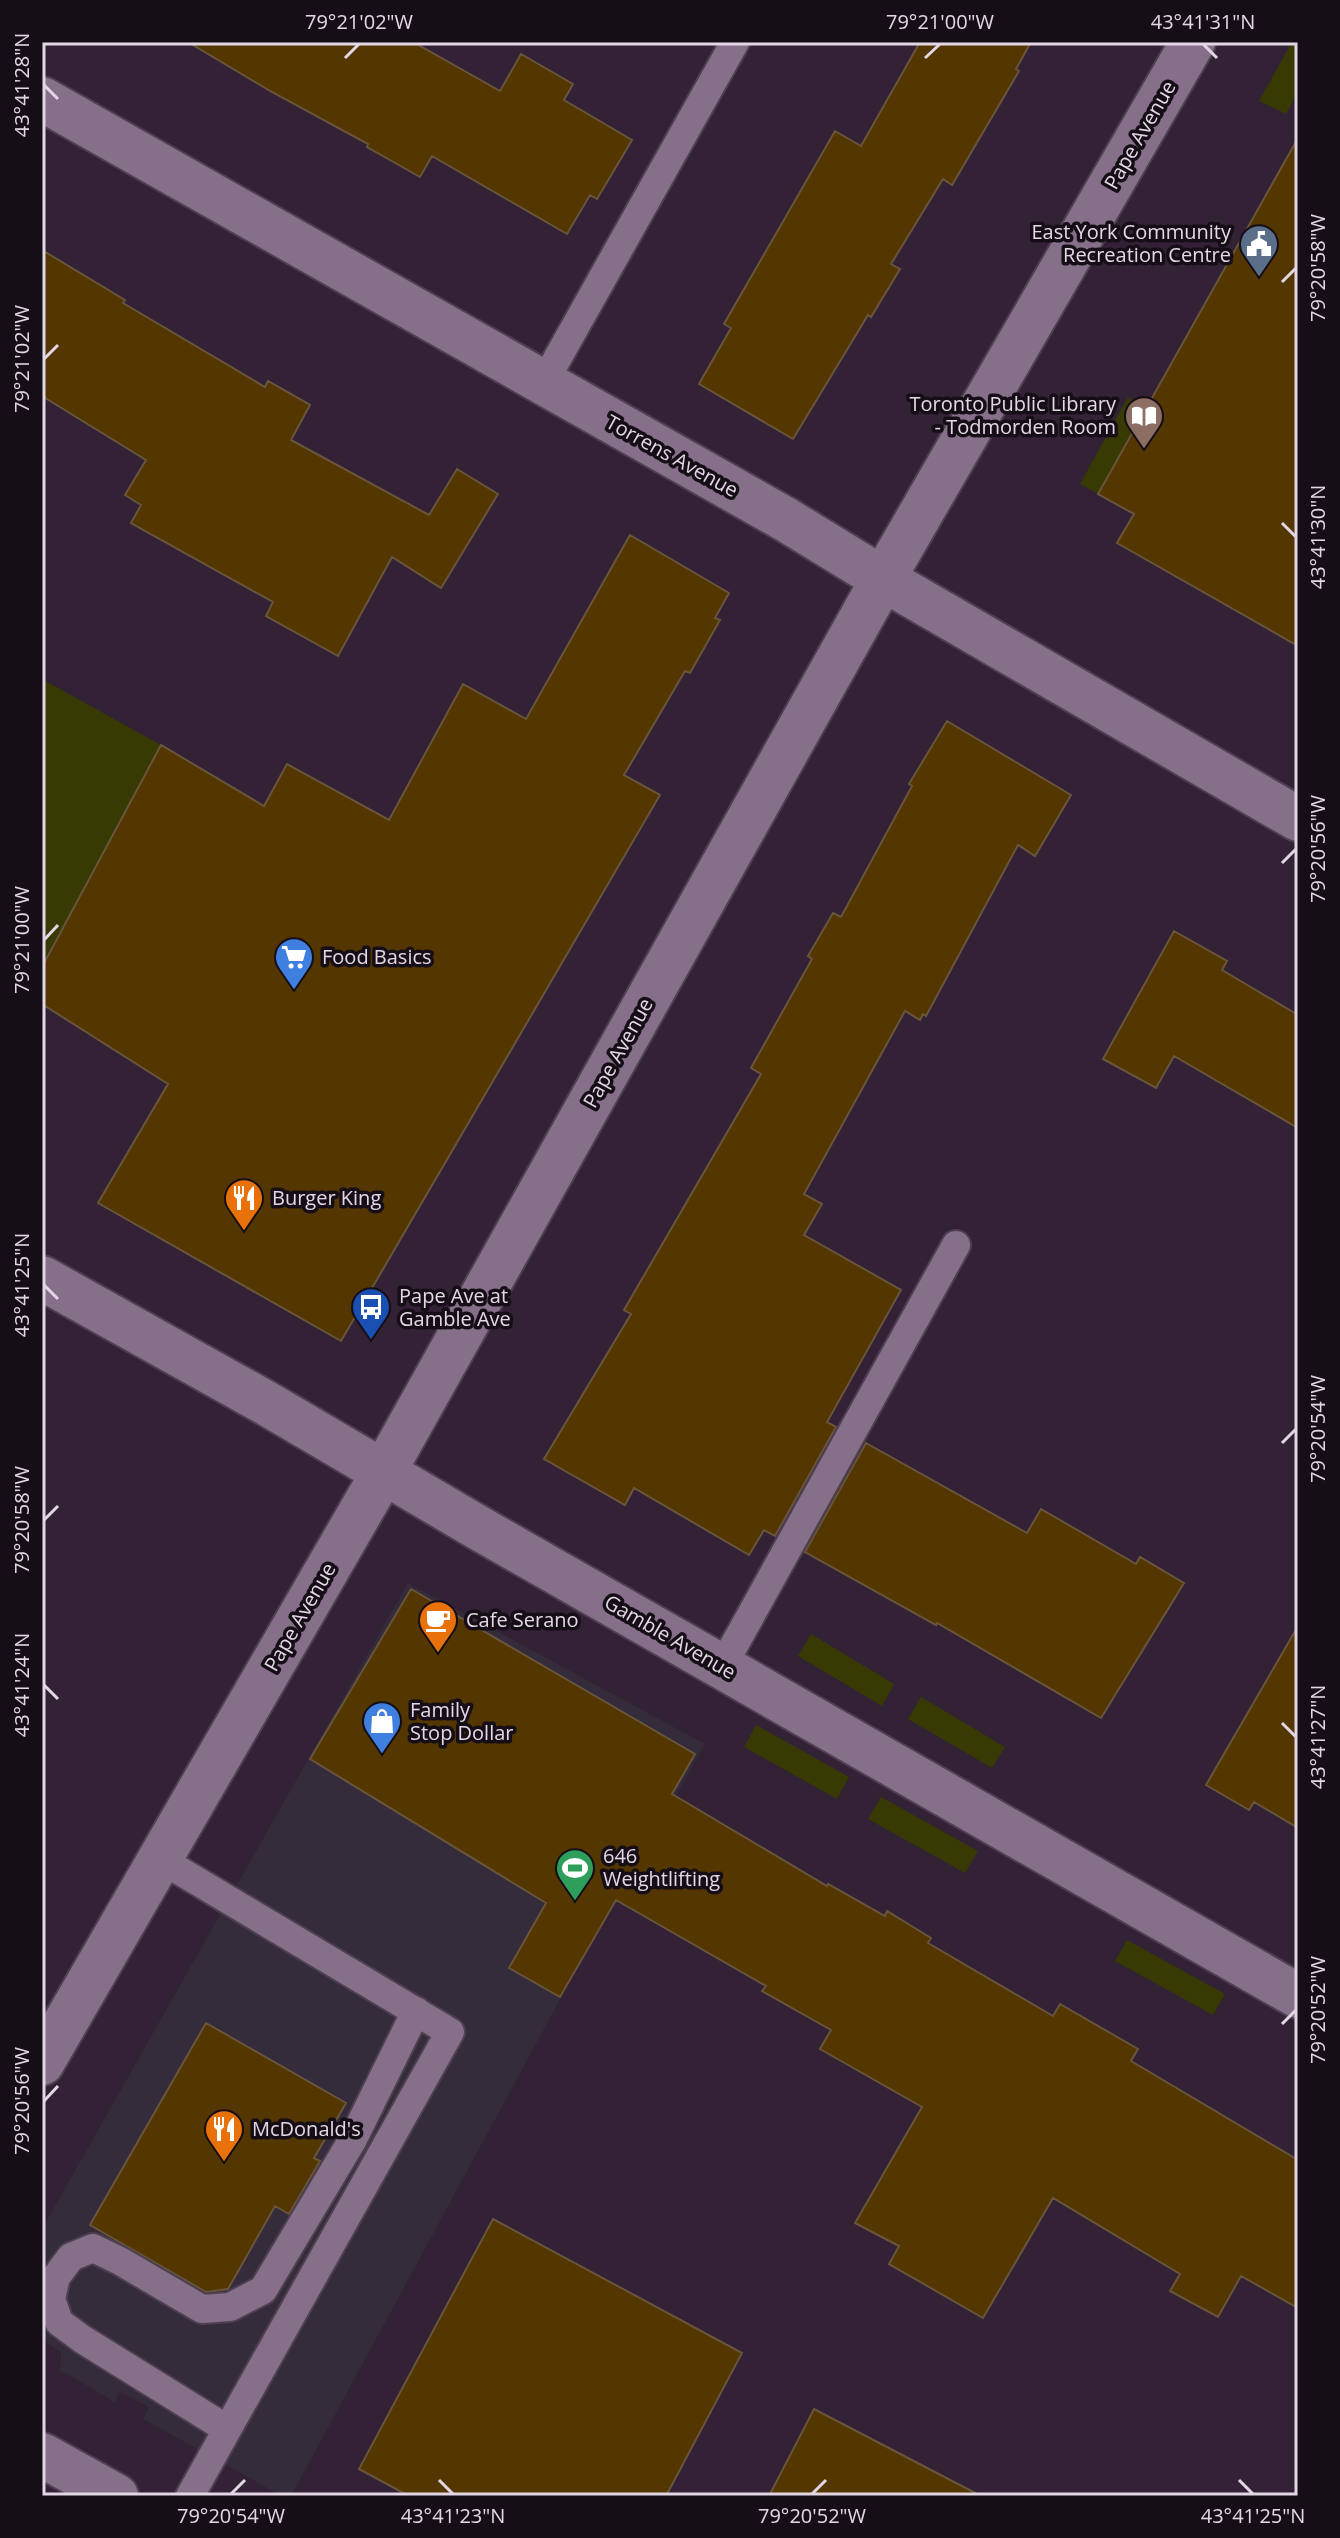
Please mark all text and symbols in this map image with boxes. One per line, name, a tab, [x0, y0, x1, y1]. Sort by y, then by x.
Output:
text: 79°21'02"W	[305, 8, 414, 35]
text: 79°21'00"W	[886, 8, 995, 35]
text: 43°41'31"N	[1151, 8, 1255, 35]
text: 43°41'28"N	[8, 33, 35, 137]
street label: Pape Avenue	[1098, 75, 1182, 194]
text: 79°20'58"W	[1304, 213, 1331, 322]
place label: East York Community Recreation Centre	[1031, 218, 1232, 268]
public building icon: East York Community Recreation Centre	[1238, 223, 1280, 278]
text: 79°21'02"W	[8, 304, 35, 413]
place label: Toronto Public Library - Todmorden Room	[910, 390, 1117, 440]
library icon: Toronto Public Library - Todmorden Room	[1123, 395, 1165, 450]
street label: Torrens Avenue	[601, 408, 743, 503]
text: 43°41'30"N	[1304, 485, 1331, 589]
text: 79°20'56"W	[1304, 794, 1331, 903]
text: 79°21'00"W	[8, 885, 35, 994]
supermarket icon: Food Basics	[273, 936, 315, 991]
place label: Food Basics	[322, 943, 432, 970]
street label: Pape Avenue	[576, 993, 659, 1112]
restaurant icon: Burger King	[223, 1177, 265, 1232]
place label: Burger King	[272, 1184, 381, 1211]
text: 43°41'25"N	[8, 1233, 35, 1337]
place label: Pape Ave at Gamble Ave	[399, 1282, 511, 1332]
bus stop icon: Pape Ave at Gamble Ave	[350, 1286, 392, 1341]
text: 79°20'54"W	[1304, 1374, 1331, 1483]
text: 79°20'58"W	[8, 1465, 35, 1574]
street label: Pape Avenue	[258, 1557, 342, 1676]
street label: Gamble Avenue	[600, 1588, 741, 1685]
cafe icon: Cafe Serano	[417, 1599, 459, 1654]
place label: Cafe Serano	[466, 1606, 579, 1633]
text: 43°41'24"N	[8, 1633, 35, 1737]
text: 43°41'27"N	[1304, 1685, 1331, 1789]
place label: Family Stop Dollar	[410, 1696, 514, 1746]
shop icon: Family Stop Dollar	[361, 1700, 403, 1755]
place label: 646 Weightlifting	[603, 1842, 720, 1892]
sports icon: 646 Weightlifting	[554, 1847, 596, 1902]
text: 79°20'52"W	[1304, 1955, 1331, 2064]
text: 79°20'56"W	[8, 2046, 35, 2155]
restaurant icon: McDonald's	[203, 2108, 245, 2163]
place label: McDonald's	[252, 2115, 361, 2142]
text: 79°20'54"W	[177, 2502, 286, 2529]
text: 43°41'23"N	[401, 2502, 505, 2529]
text: 79°20'52"W	[758, 2502, 867, 2529]
text: 43°41'25"N	[1201, 2502, 1305, 2529]

